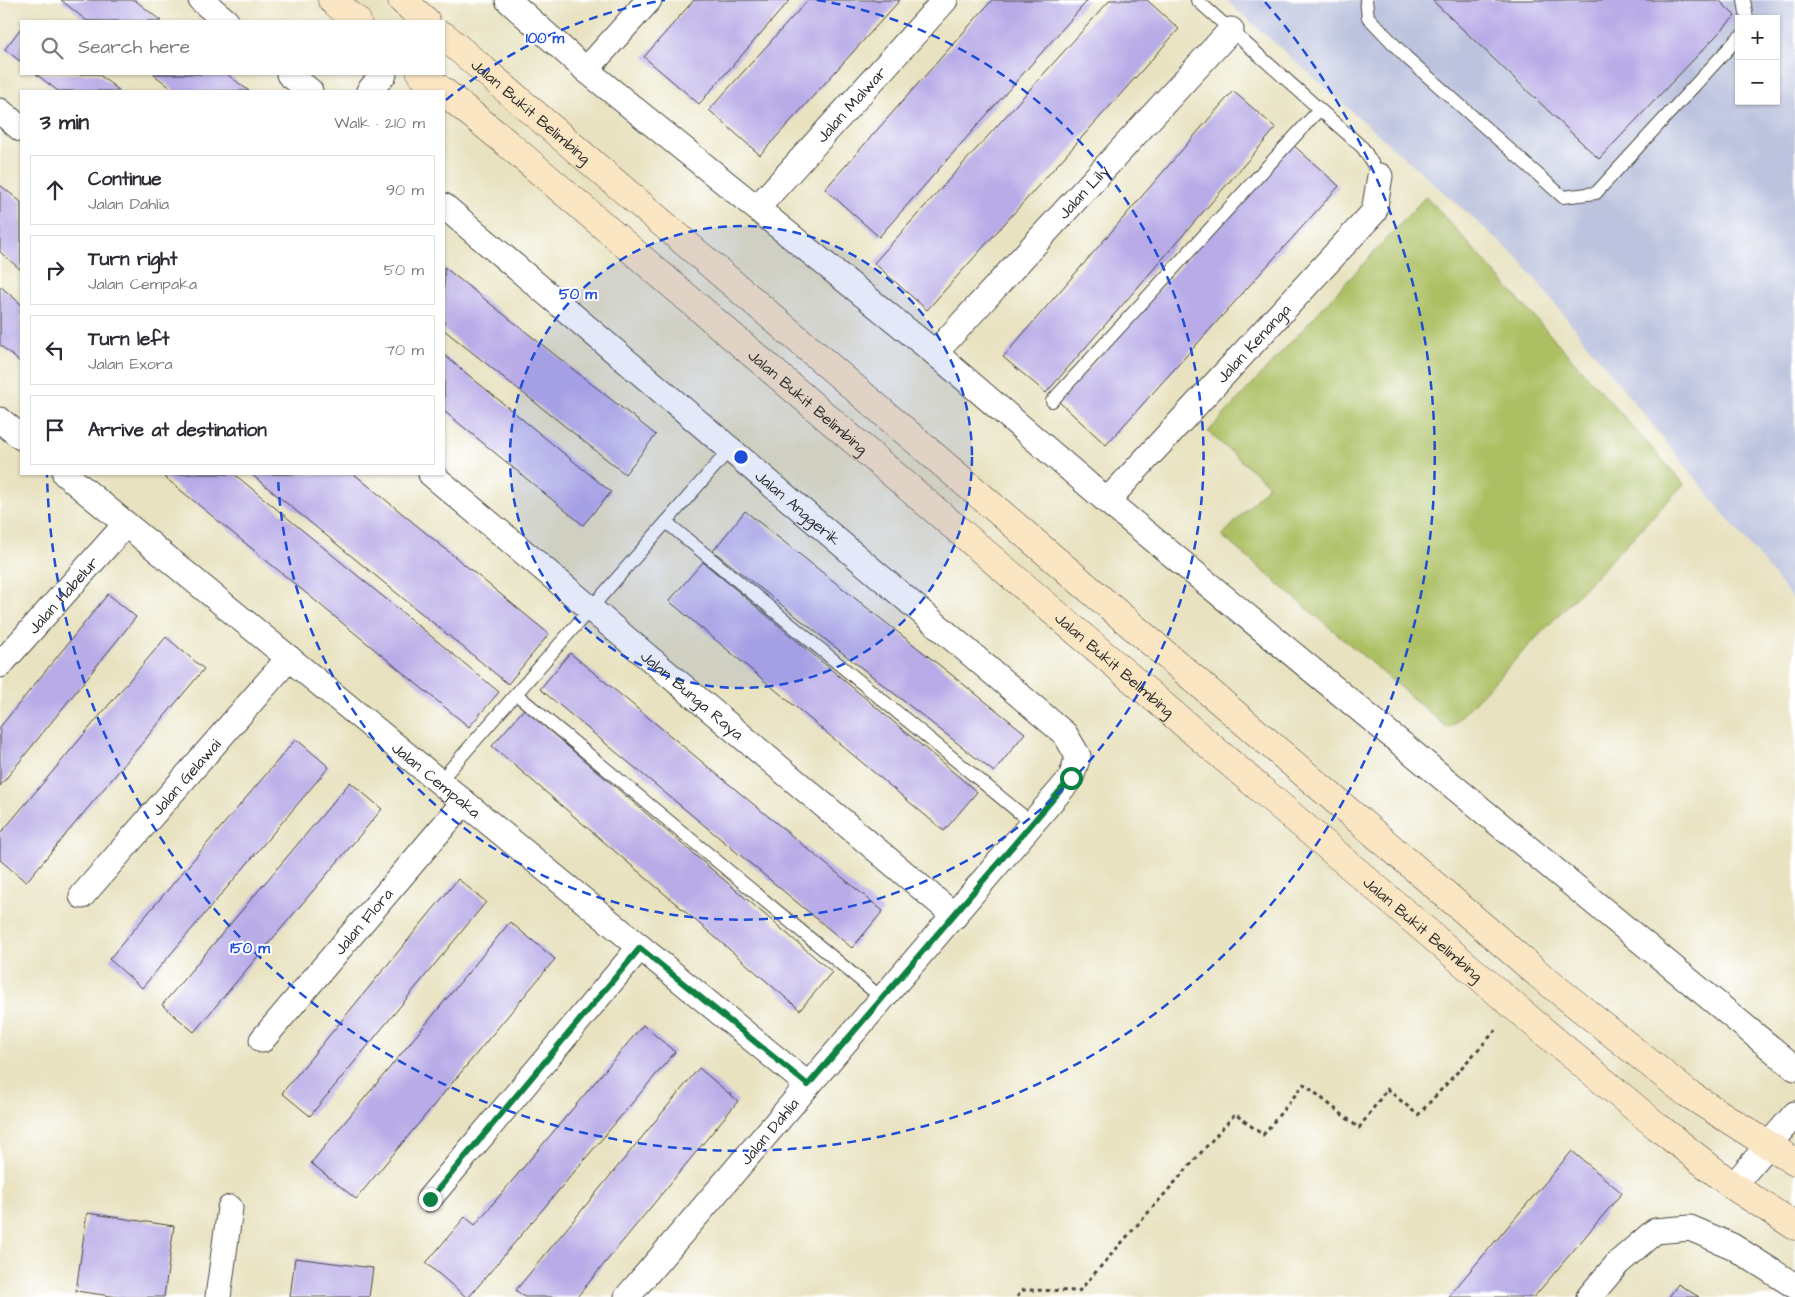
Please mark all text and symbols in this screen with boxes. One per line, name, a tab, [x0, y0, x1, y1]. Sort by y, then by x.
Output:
map controls	[1735, 15, 1780, 105]
button: +	[1735, 15, 1780, 60]
search box	[20, 20, 445, 75]
text: 100 m	[526, 28, 565, 49]
icon: search	[38, 34, 66, 62]
text: Search here	[78, 34, 190, 61]
street label: Jalan Bukit Belimbing	[466, 54, 595, 170]
button: −	[1735, 60, 1780, 105]
street label: Jalan Malwar	[811, 62, 892, 148]
text: 3 min	[40, 108, 89, 137]
text: Walk · 210 m	[334, 112, 425, 134]
street label: Jalan Lily	[1053, 160, 1115, 224]
text: Continue	[88, 166, 162, 193]
icon: ahead	[41, 176, 69, 204]
text: 90 m	[386, 179, 424, 201]
text: Jalan Dahlia	[88, 193, 169, 215]
text: Turn right	[88, 246, 177, 273]
icon: right	[41, 256, 69, 284]
text: 50 m	[384, 259, 424, 281]
text: Jalan Cempaka	[88, 273, 197, 295]
text: 50 m	[559, 284, 597, 305]
street label: Jalan Kenanga	[1211, 299, 1296, 388]
text: Turn left	[88, 326, 169, 353]
icon: left	[41, 336, 69, 364]
text: 70 m	[385, 339, 424, 361]
street label: Jalan Bukit Belimbing	[743, 345, 872, 461]
text: Jalan Exora	[88, 353, 173, 375]
icon: arrive	[41, 416, 69, 444]
text: Arrive at destination	[88, 417, 267, 444]
centre of rings	[732, 448, 750, 466]
street label: Jalan Anggerik	[750, 465, 845, 551]
street label: Jalan Habelur	[23, 552, 104, 639]
street label: Jalan Bukit Belimbing	[1050, 607, 1179, 723]
street label: Jalan Bunga Raya	[636, 645, 748, 745]
street label: Jalan Gelawai	[147, 734, 226, 821]
street label: Jalan Cempaka	[387, 737, 485, 823]
route start	[1060, 767, 1083, 790]
street label: Jalan Bukit Belimbing	[1358, 872, 1487, 988]
street label: Jalan Flora	[329, 884, 398, 960]
text: 150 m	[230, 938, 270, 959]
street label: Jalan Dahlia	[735, 1093, 804, 1170]
route end	[419, 1188, 442, 1211]

